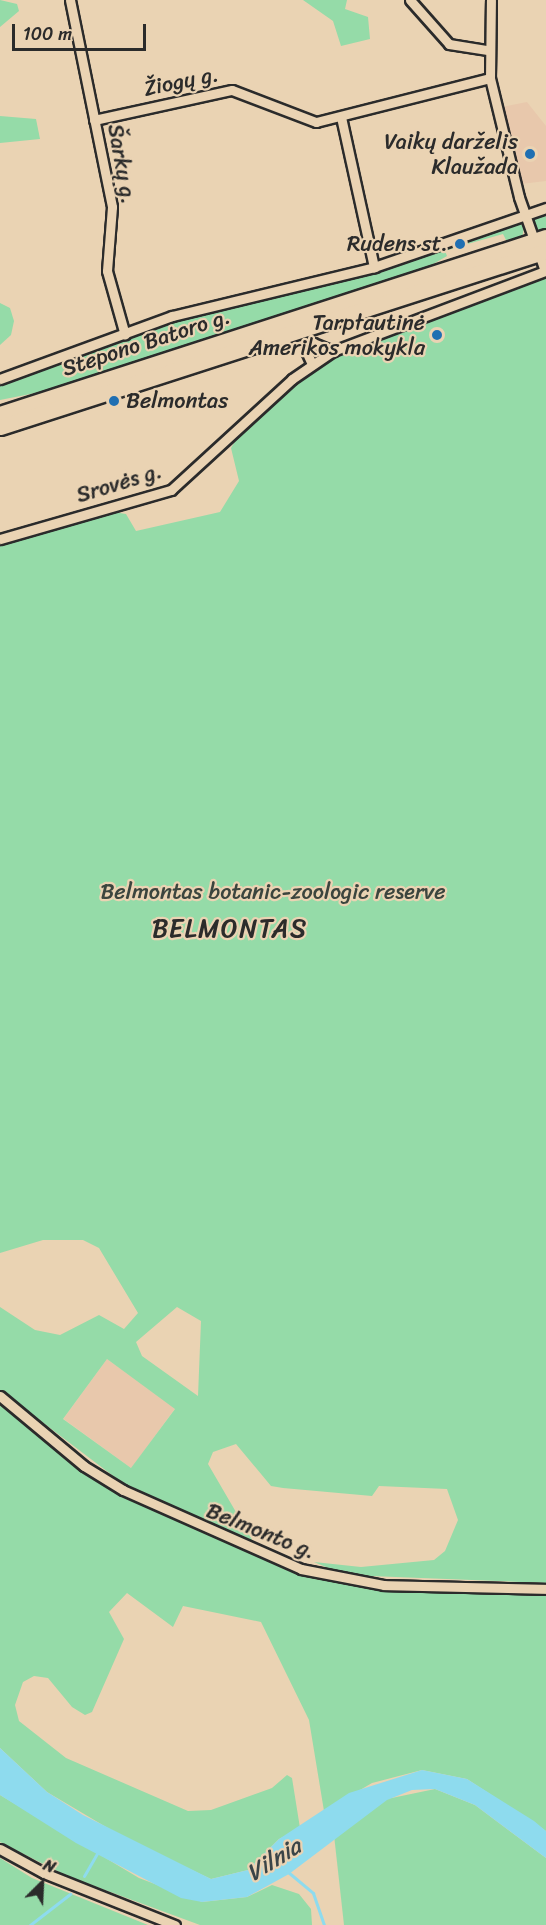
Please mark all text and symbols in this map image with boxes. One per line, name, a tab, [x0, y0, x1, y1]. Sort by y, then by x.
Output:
scale bar	[15, 12, 148, 50]
text: 100 m	[23, 18, 72, 50]
street label: Žiogų g.	[141, 60, 221, 102]
street label: Šarkų g.	[102, 122, 142, 206]
place label: Vaikų darželis Klaužada	[384, 128, 518, 180]
marker: Vaikų darželis Klaužada	[523, 147, 537, 161]
place label: Rudens st.	[347, 231, 448, 257]
marker: Rudens st.	[453, 237, 467, 251]
street label: Stepono Batoro g.	[59, 302, 233, 382]
place label: Tarptautinė Amerikos mokykla	[249, 309, 425, 360]
marker: Tarptautinė Amerikos mokykla	[430, 328, 444, 342]
place label: Belmontas	[126, 388, 228, 414]
marker: Belmontas	[107, 394, 121, 408]
street label: Srovės g.	[73, 458, 165, 508]
park label: Belmontas botanic-zoologic reserve	[100, 879, 446, 905]
district label: BELMONTAS	[154, 913, 306, 945]
street label: Belmonto g.	[203, 1497, 319, 1565]
water label: Vilnia	[241, 1832, 307, 1888]
text: N	[39, 1851, 60, 1882]
north arrow	[12, 1853, 72, 1913]

